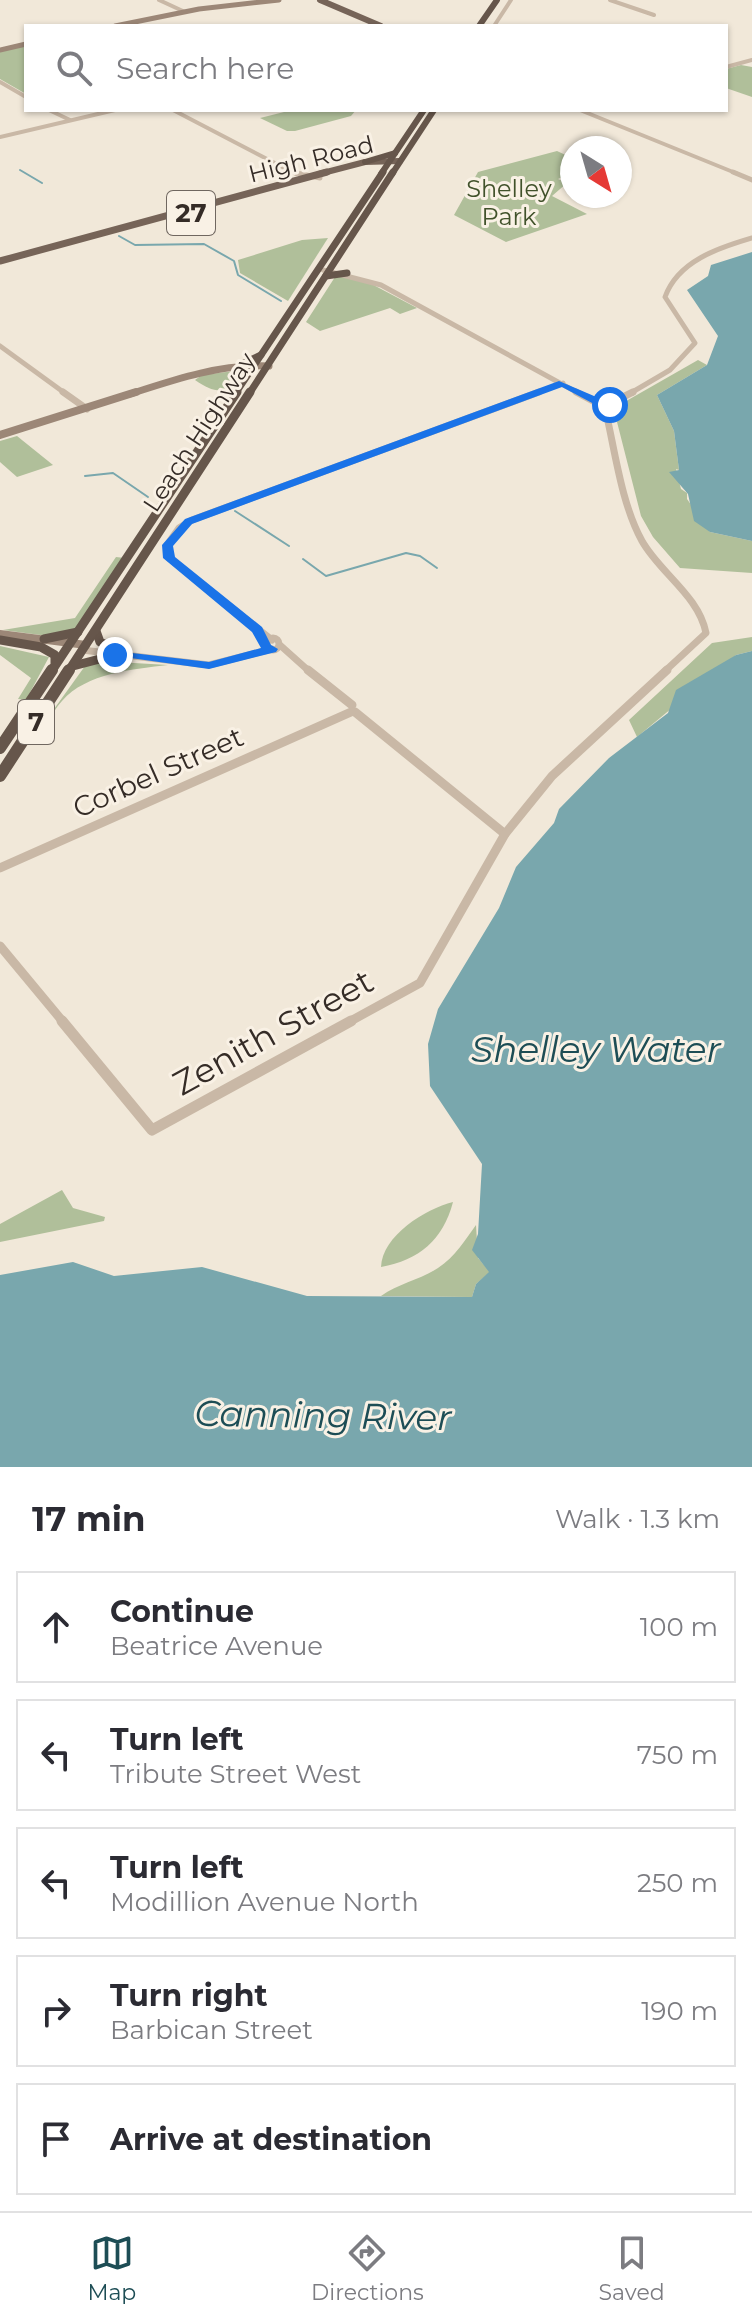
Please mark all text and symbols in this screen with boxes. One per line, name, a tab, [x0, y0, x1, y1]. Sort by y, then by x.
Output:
search box	[24, 24, 728, 112]
icon: search	[52, 46, 96, 90]
text: Search here	[116, 50, 294, 87]
street label: High Road	[246, 129, 376, 189]
north arrow	[560, 136, 632, 208]
park label: Shelley Park	[466, 174, 552, 231]
road number: 27	[167, 191, 215, 235]
street label: Leach Highway	[137, 347, 261, 517]
route start	[592, 387, 628, 423]
route end	[97, 637, 133, 673]
road number: 7	[18, 700, 54, 744]
street label: Corbel Street	[67, 719, 249, 825]
street label: Zenith Street	[166, 960, 380, 1104]
water label: Shelley Water	[471, 1027, 723, 1071]
water label: Canning River	[194, 1391, 453, 1439]
text: 17 min	[32, 1498, 145, 1540]
text: Walk · 1.3 km	[555, 1503, 720, 1535]
text: Continue	[110, 1593, 254, 1630]
icon: ahead	[34, 1605, 78, 1649]
text: 100 m	[640, 1611, 718, 1643]
text: Beatrice Avenue	[110, 1630, 323, 1662]
text: Turn left	[110, 1721, 243, 1758]
icon: left	[34, 1733, 78, 1777]
text: 750 m	[637, 1739, 718, 1771]
text: Tribute Street West	[110, 1758, 361, 1790]
text: Turn left	[110, 1849, 243, 1886]
icon: left	[34, 1861, 78, 1905]
text: 250 m	[637, 1867, 718, 1899]
text: Modillion Avenue North	[110, 1886, 419, 1918]
text: Turn right	[110, 1977, 267, 2014]
icon: right	[34, 1989, 78, 2033]
text: 190 m	[641, 1995, 718, 2027]
text: Barbican Street	[110, 2014, 313, 2046]
icon: arrive	[34, 2117, 78, 2161]
text: Arrive at destination	[110, 2121, 432, 2158]
tab: Map	[87, 2231, 136, 2306]
tab: Directions	[311, 2231, 424, 2306]
tab: Saved	[599, 2231, 665, 2306]

